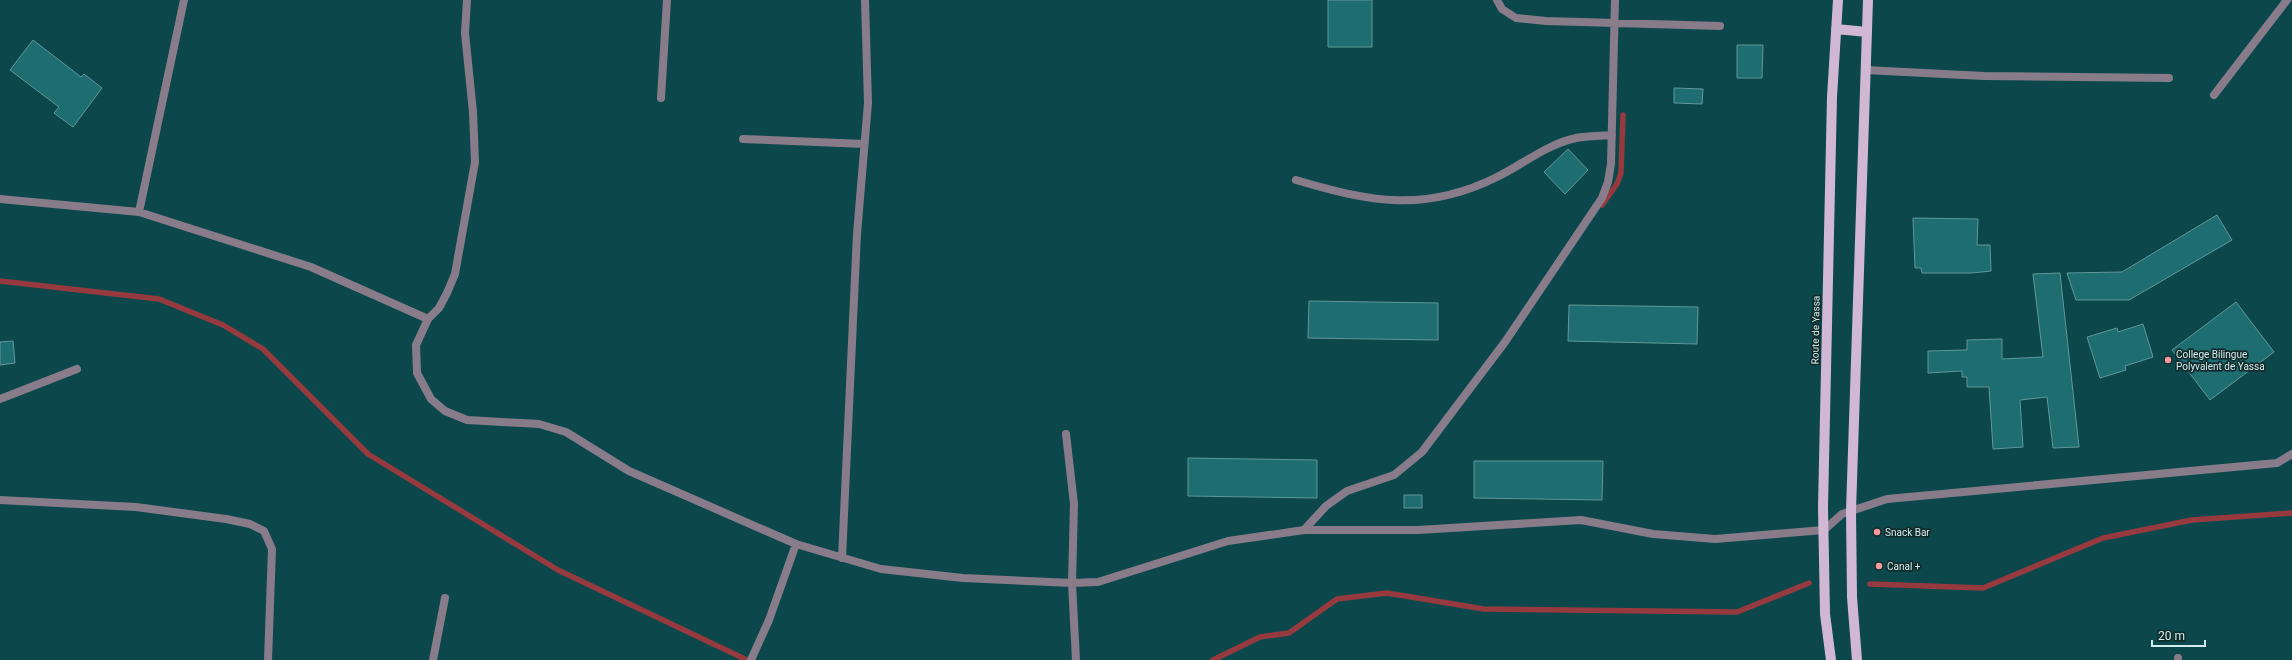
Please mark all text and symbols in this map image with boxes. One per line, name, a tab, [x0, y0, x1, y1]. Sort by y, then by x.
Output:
street label: Route de Yassa	[1809, 296, 1822, 364]
place label: College Bilingue Polyvalent de Yassa	[2176, 349, 2265, 372]
marker: College Bilingue Polyvalent de Yassa	[2163, 355, 2173, 365]
marker: Snack Bar	[1872, 527, 1882, 537]
place label: Snack Bar	[1885, 527, 1930, 538]
marker: Canal +	[1874, 561, 1884, 571]
place label: Canal +	[1887, 561, 1921, 572]
scale bar	[2152, 622, 2205, 648]
text: 20 m	[2158, 629, 2185, 643]

